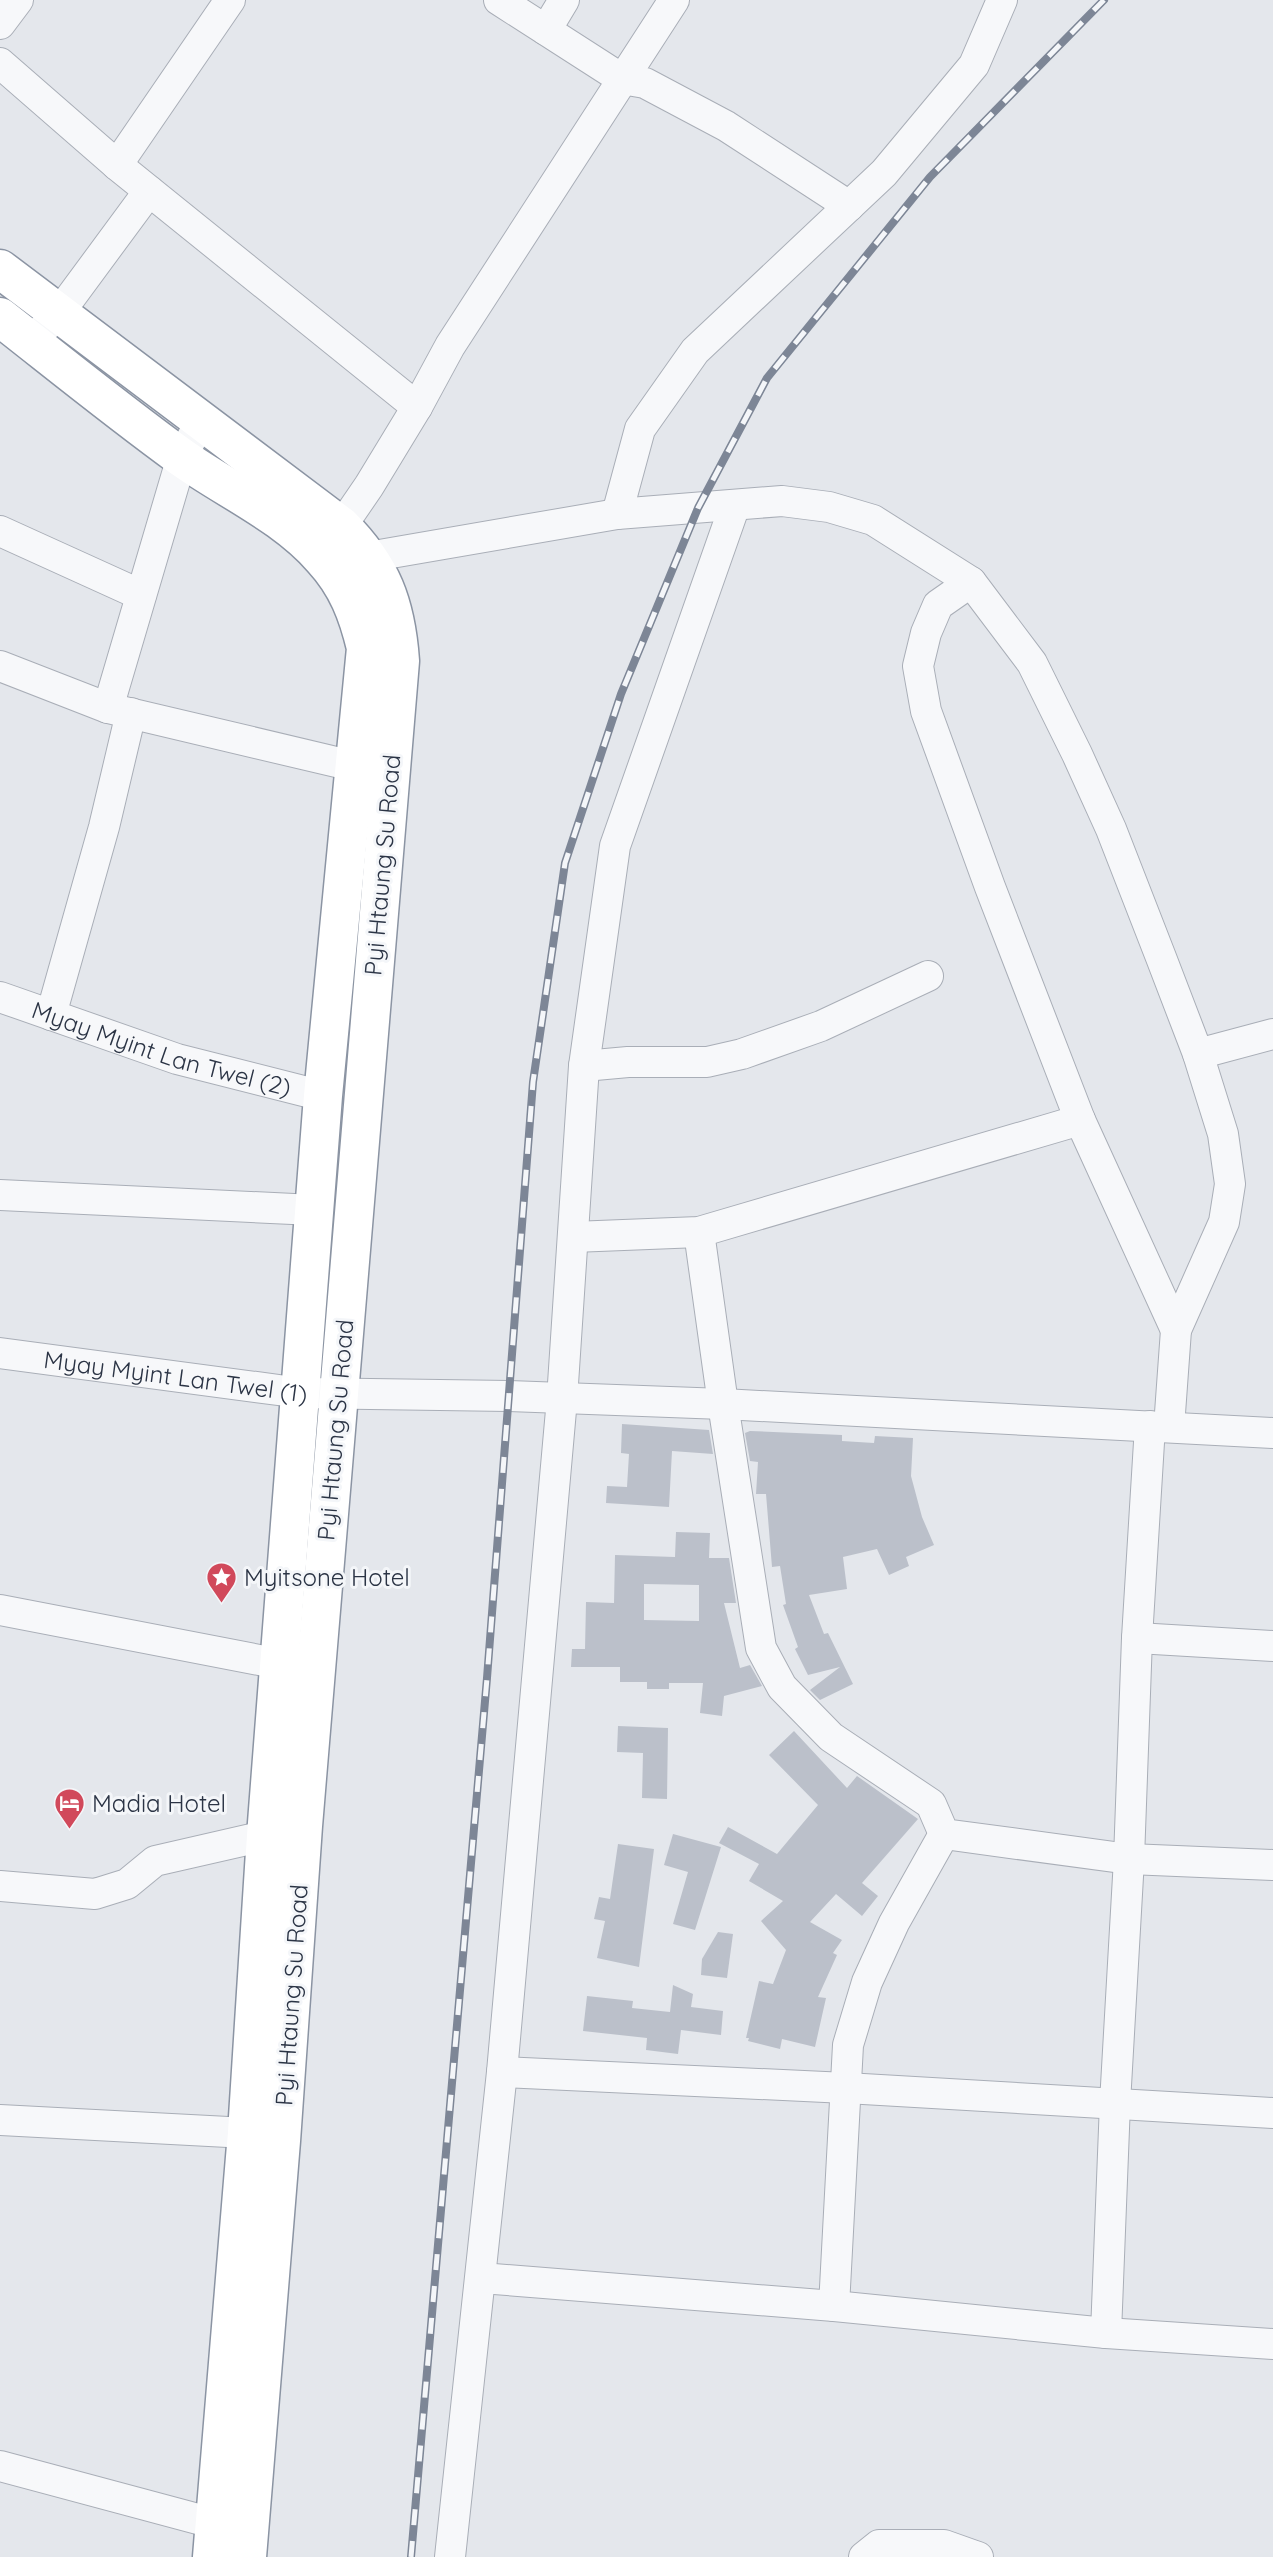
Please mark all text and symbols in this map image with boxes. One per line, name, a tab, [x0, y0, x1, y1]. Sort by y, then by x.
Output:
street label: Pyi Htaung Su Road	[357, 753, 407, 977]
street label: Myay Myint Lan Twel (2)	[28, 994, 294, 1102]
street label: Pyi Htaung Su Road	[310, 1318, 360, 1542]
street label: Myay Myint Lan Twel (1)	[42, 1344, 307, 1408]
place icon: Myitsone Hotel	[204, 1560, 238, 1604]
place label: Myitsone Hotel	[244, 1562, 410, 1592]
hotel icon: Madia Hotel	[52, 1786, 86, 1830]
place label: Madia Hotel	[92, 1788, 226, 1818]
street label: Pyi Htaung Su Road	[268, 1883, 314, 2107]

